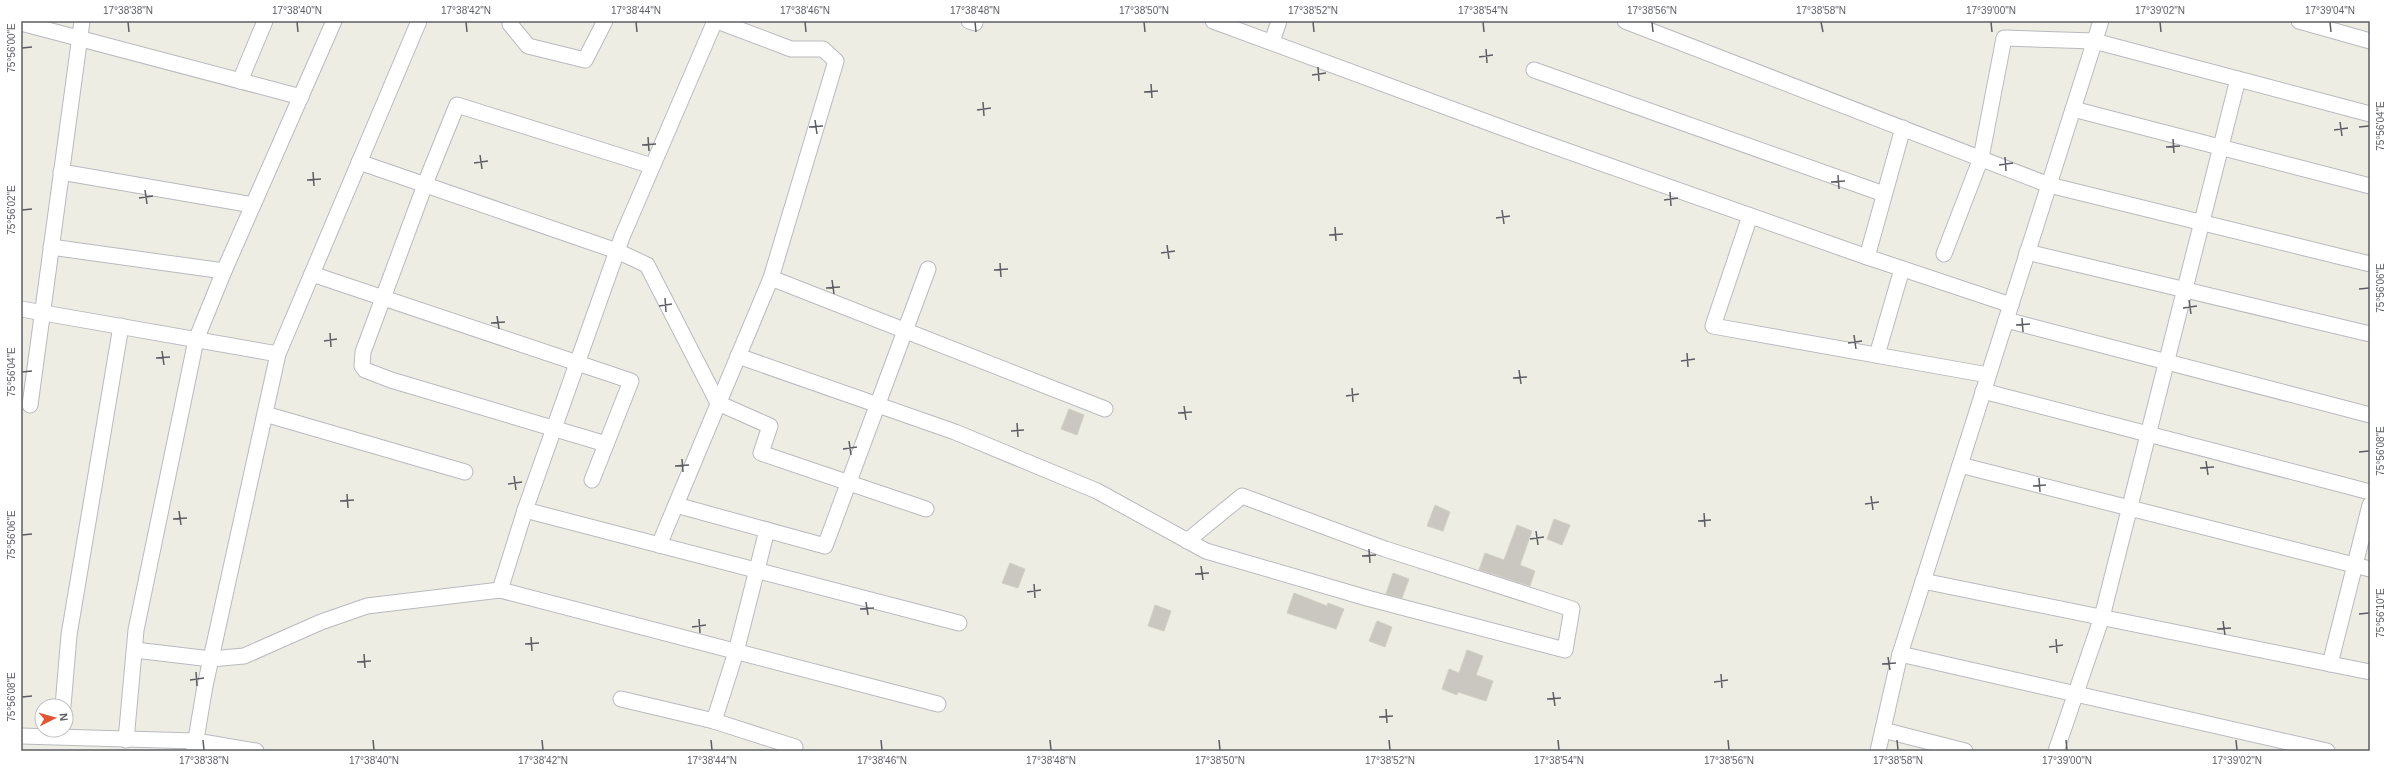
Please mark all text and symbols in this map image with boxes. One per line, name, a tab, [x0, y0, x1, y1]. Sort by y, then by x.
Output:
text: 17°38'38"N	[103, 5, 153, 16]
text: 17°38'40"N	[272, 5, 322, 16]
text: 17°38'42"N	[441, 5, 491, 16]
text: 17°38'44"N	[611, 5, 661, 16]
text: 17°38'46"N	[780, 5, 830, 16]
text: 17°38'48"N	[950, 5, 1000, 16]
text: 17°38'50"N	[1119, 5, 1169, 16]
text: 17°38'52"N	[1288, 5, 1338, 16]
text: 17°38'54"N	[1458, 5, 1508, 16]
text: 17°38'56"N	[1627, 5, 1677, 16]
text: 17°38'58"N	[1796, 5, 1846, 16]
text: 17°39'00"N	[1966, 5, 2016, 16]
text: 17°39'02"N	[2135, 5, 2185, 16]
text: 17°39'04"N	[2305, 5, 2355, 16]
text: 75°56'00"E	[6, 23, 17, 73]
text: 75°56'04"E	[2375, 101, 2386, 151]
text: 75°56'02"E	[6, 185, 17, 235]
text: 75°56'06"E	[2375, 263, 2386, 313]
text: 75°56'04"E	[6, 347, 17, 397]
text: 75°56'08"E	[2375, 426, 2386, 476]
text: 75°56'06"E	[6, 510, 17, 560]
text: 75°56'10"E	[2375, 588, 2386, 638]
text: 75°56'08"E	[6, 672, 17, 722]
north arrow	[34, 698, 74, 738]
text: N	[58, 712, 70, 722]
text: 17°38'38"N	[179, 755, 229, 766]
text: 17°38'40"N	[349, 755, 399, 766]
text: 17°38'42"N	[518, 755, 568, 766]
text: 17°38'44"N	[687, 755, 737, 766]
text: 17°38'46"N	[857, 755, 907, 766]
text: 17°38'48"N	[1026, 755, 1076, 766]
text: 17°38'50"N	[1195, 755, 1245, 766]
text: 17°38'52"N	[1365, 755, 1415, 766]
text: 17°38'54"N	[1534, 755, 1584, 766]
text: 17°38'56"N	[1704, 755, 1754, 766]
text: 17°38'58"N	[1873, 755, 1923, 766]
text: 17°39'00"N	[2042, 755, 2092, 766]
text: 17°39'02"N	[2212, 755, 2262, 766]

